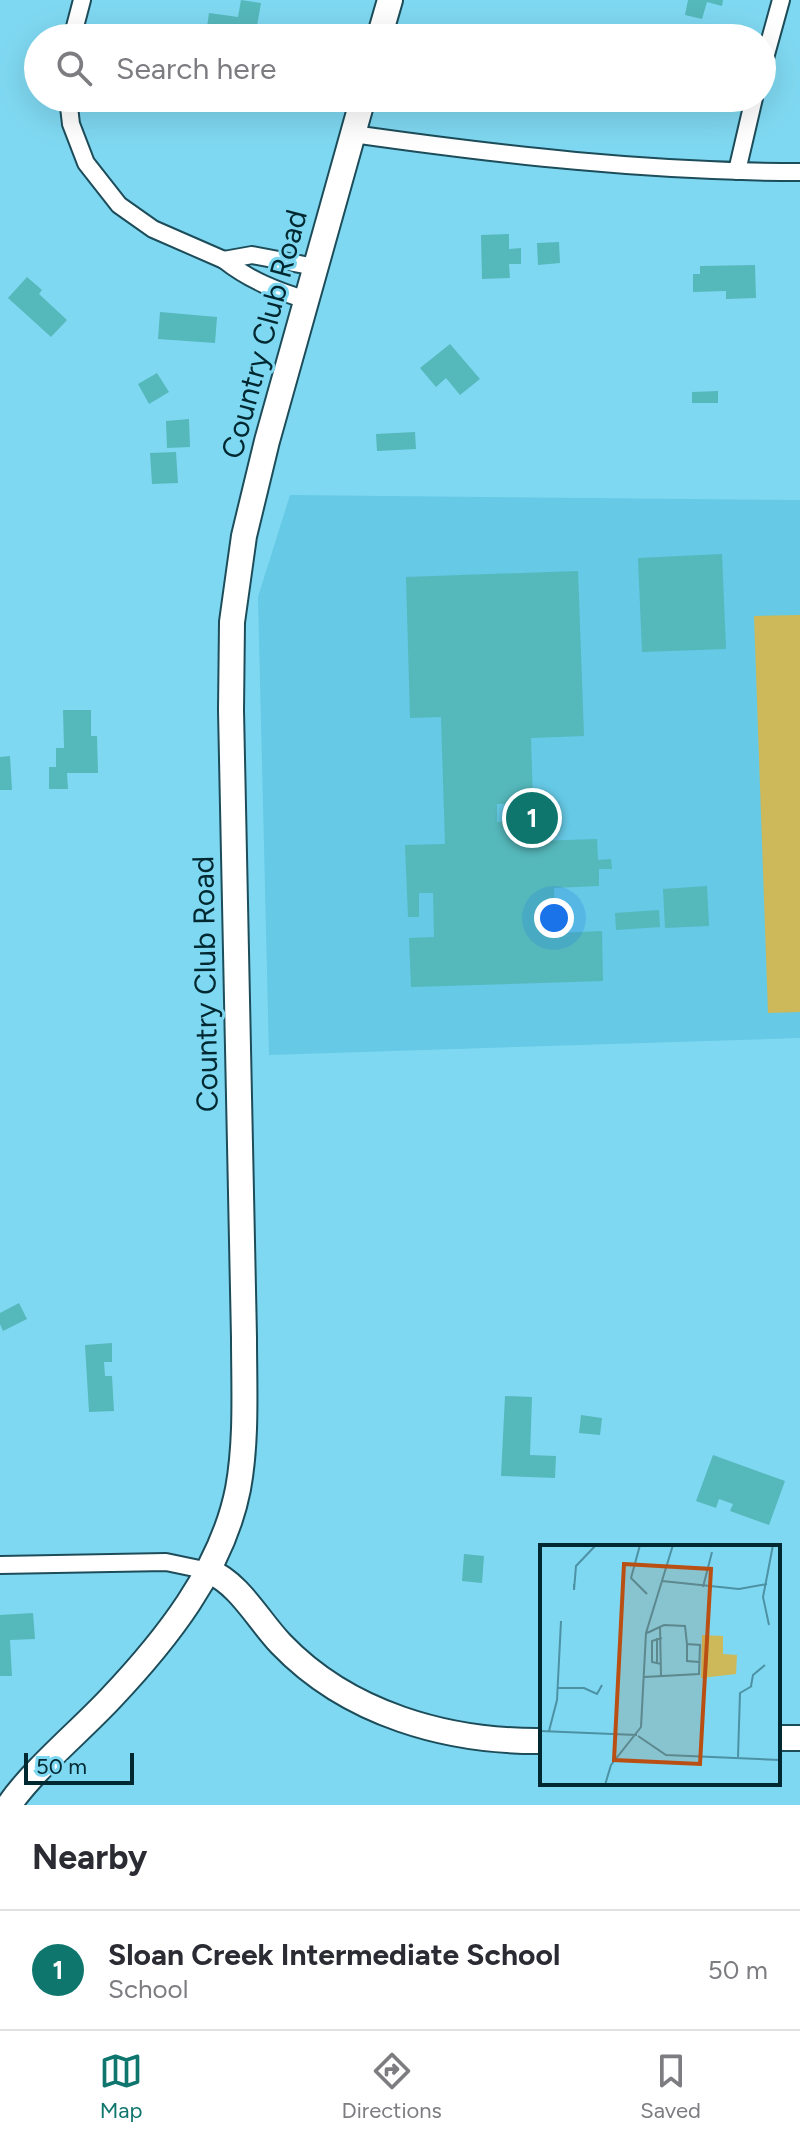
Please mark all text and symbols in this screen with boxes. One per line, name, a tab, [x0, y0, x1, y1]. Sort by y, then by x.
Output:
search box	[24, 24, 776, 112]
icon: search	[52, 46, 96, 90]
text: Search here	[116, 50, 276, 87]
street label: Country Club Road	[213, 205, 315, 463]
pin: 1	[506, 788, 558, 848]
street label: Country Club Road	[184, 856, 226, 1112]
your location	[534, 898, 574, 938]
inset map	[540, 1545, 780, 1785]
scale bar	[24, 1749, 134, 1785]
text: 50 m	[36, 1753, 87, 1780]
text: Nearby	[32, 1837, 147, 1878]
text: Sloan Creek Intermediate School	[108, 1936, 560, 1973]
text: 1	[53, 1954, 63, 1986]
text: 50 m	[708, 1954, 768, 1986]
text: School	[108, 1973, 188, 2005]
tab: Map	[99, 2049, 143, 2124]
tab: Directions	[342, 2049, 442, 2124]
tab: Saved	[640, 2049, 701, 2124]

